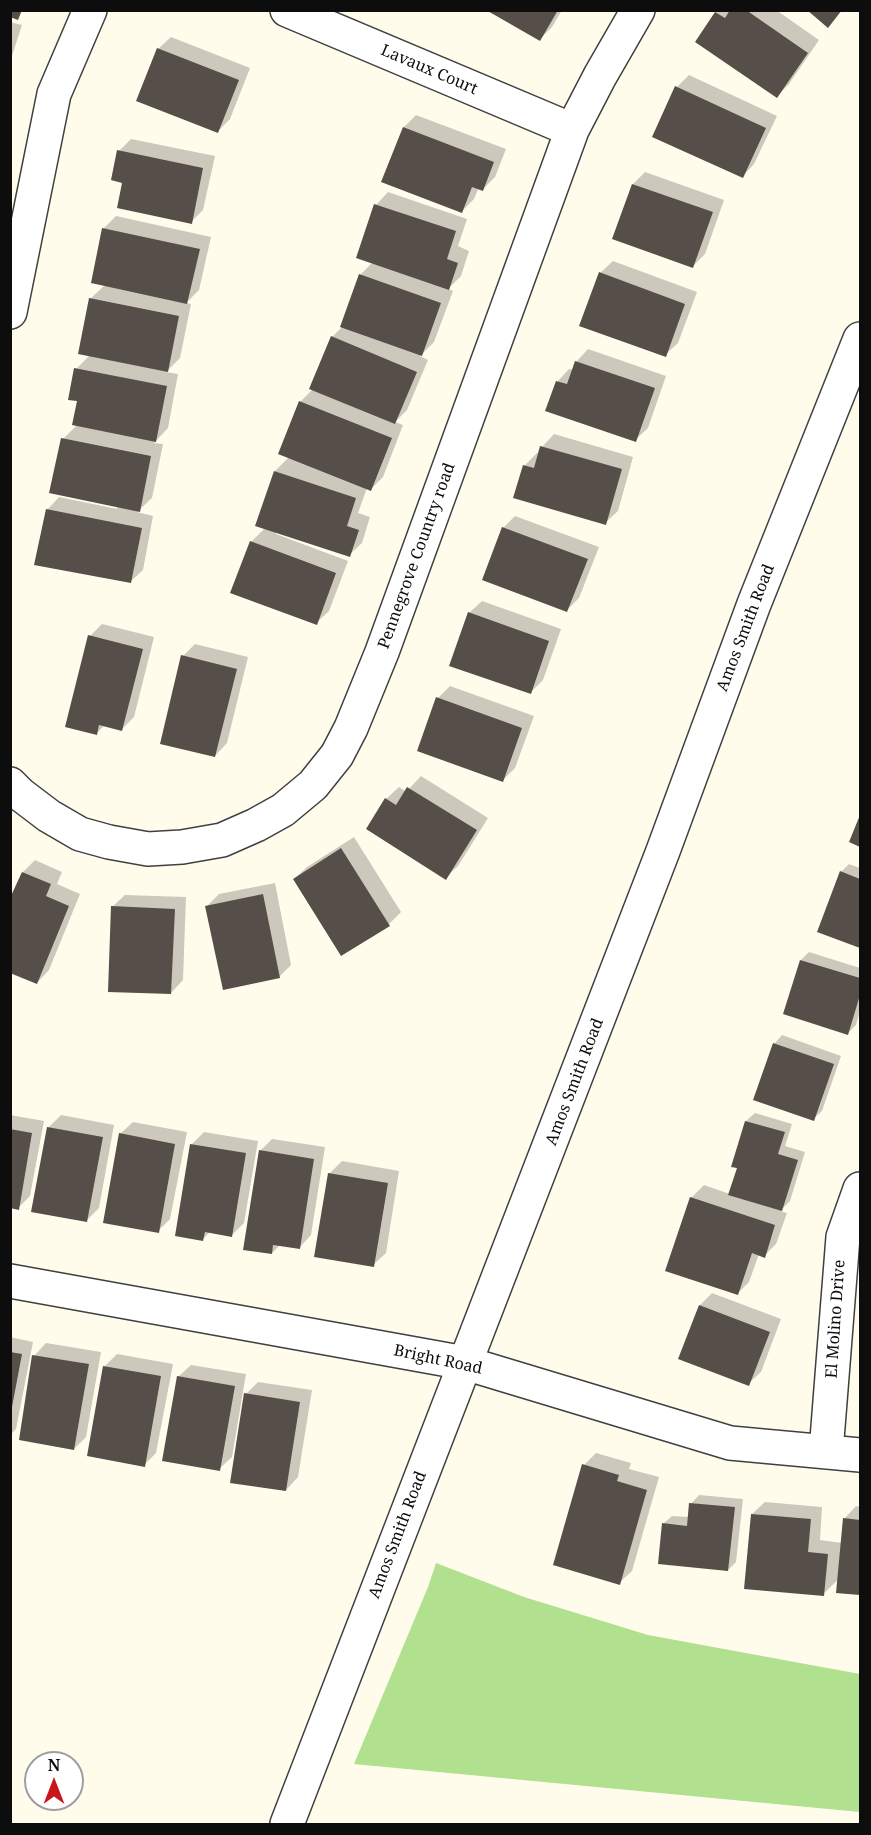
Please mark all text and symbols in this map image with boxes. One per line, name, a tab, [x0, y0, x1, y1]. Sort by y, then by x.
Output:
street label: Lavaux Court	[378, 41, 480, 99]
street label: Pennegrove Country road	[374, 460, 460, 652]
street label: Amos Smith Road	[713, 562, 779, 694]
street label: Amos Smith Road	[542, 1016, 608, 1148]
street label: El Molino Drive	[822, 1259, 850, 1379]
street label: Bright Road	[392, 1341, 484, 1379]
street label: Amos Smith Road	[365, 1469, 431, 1601]
north arrow	[24, 1751, 84, 1811]
text: N	[48, 1754, 60, 1776]

